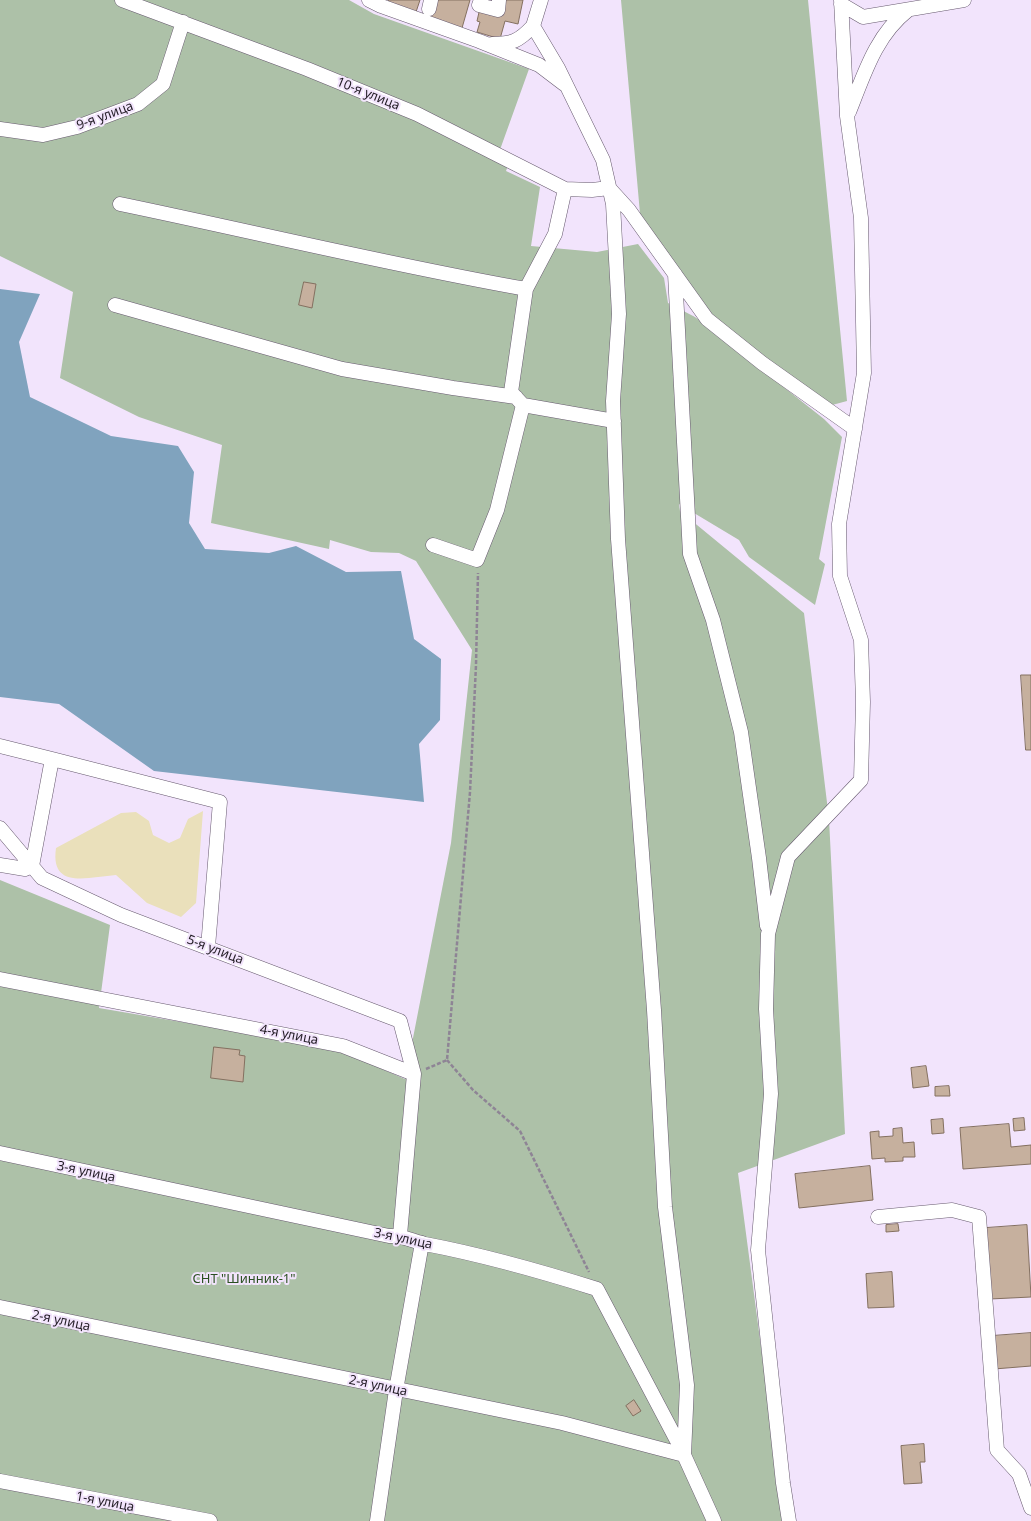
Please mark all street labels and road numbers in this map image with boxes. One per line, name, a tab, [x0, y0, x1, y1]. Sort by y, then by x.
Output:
street label: 10-я улица	[334, 74, 402, 114]
street label: 9-я улица	[74, 99, 136, 133]
street label: 5-я улица	[184, 932, 246, 968]
street label: 4-я улица	[258, 1022, 320, 1048]
street label: 3-я улица	[55, 1158, 117, 1186]
street label: 3-я улица	[372, 1225, 434, 1253]
street label: 2-я улица	[30, 1307, 92, 1335]
street label: 2-я улица	[347, 1372, 409, 1400]
street label: 1-я улица	[74, 1489, 136, 1515]

